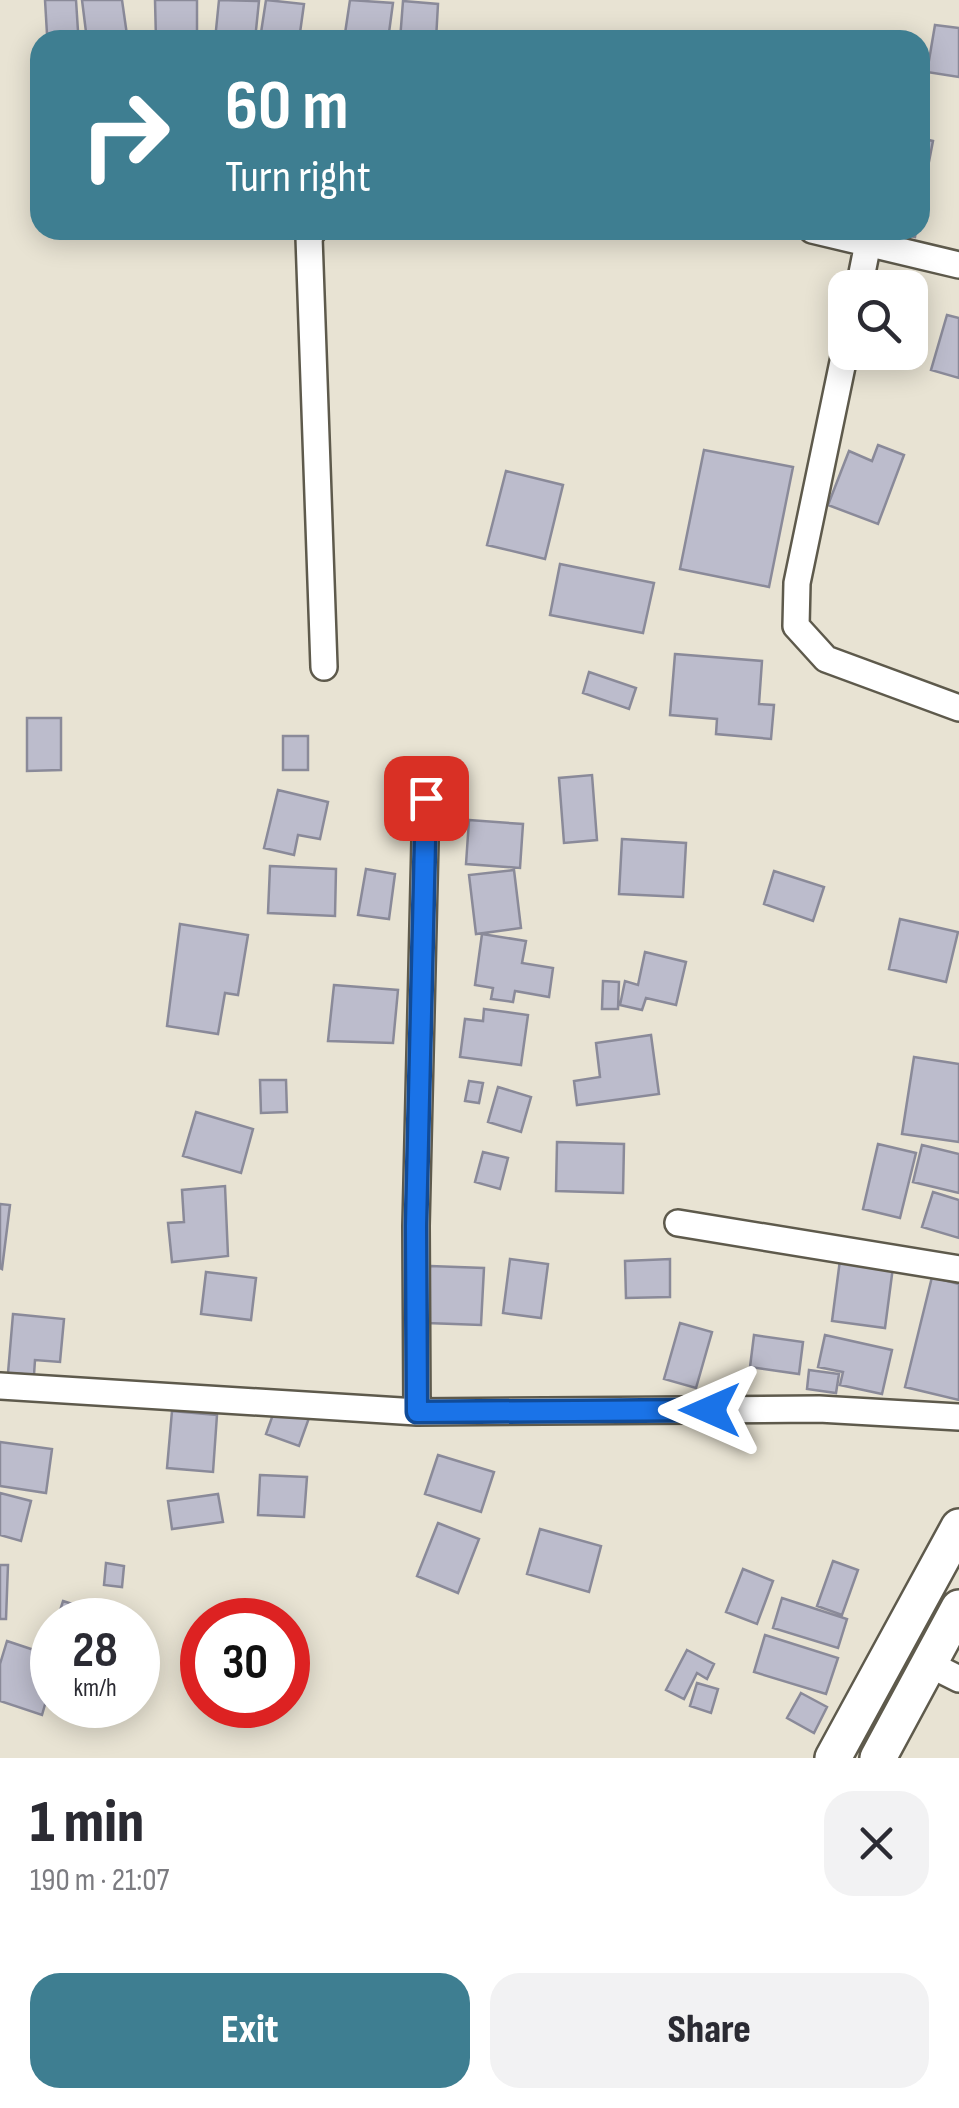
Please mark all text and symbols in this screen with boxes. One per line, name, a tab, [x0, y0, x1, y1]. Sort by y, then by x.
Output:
text: 60 m	[225, 65, 349, 149]
icon: right	[60, 70, 190, 200]
text: Turn right	[225, 150, 371, 205]
map controls	[828, 270, 928, 370]
button: search	[828, 270, 928, 370]
pin	[384, 756, 469, 841]
icon: arrive	[399, 771, 454, 826]
position arrow	[658, 1358, 762, 1462]
speed limit sign: 30	[180, 1598, 310, 1728]
text: 28	[72, 1621, 118, 1681]
text: km/h	[73, 1673, 117, 1704]
text: 1 min	[30, 1787, 144, 1859]
button: close	[824, 1791, 929, 1896]
text: 190 m · 21:07	[30, 1861, 169, 1900]
button: Exit	[30, 1973, 470, 2088]
button: Share	[490, 1973, 929, 2088]

